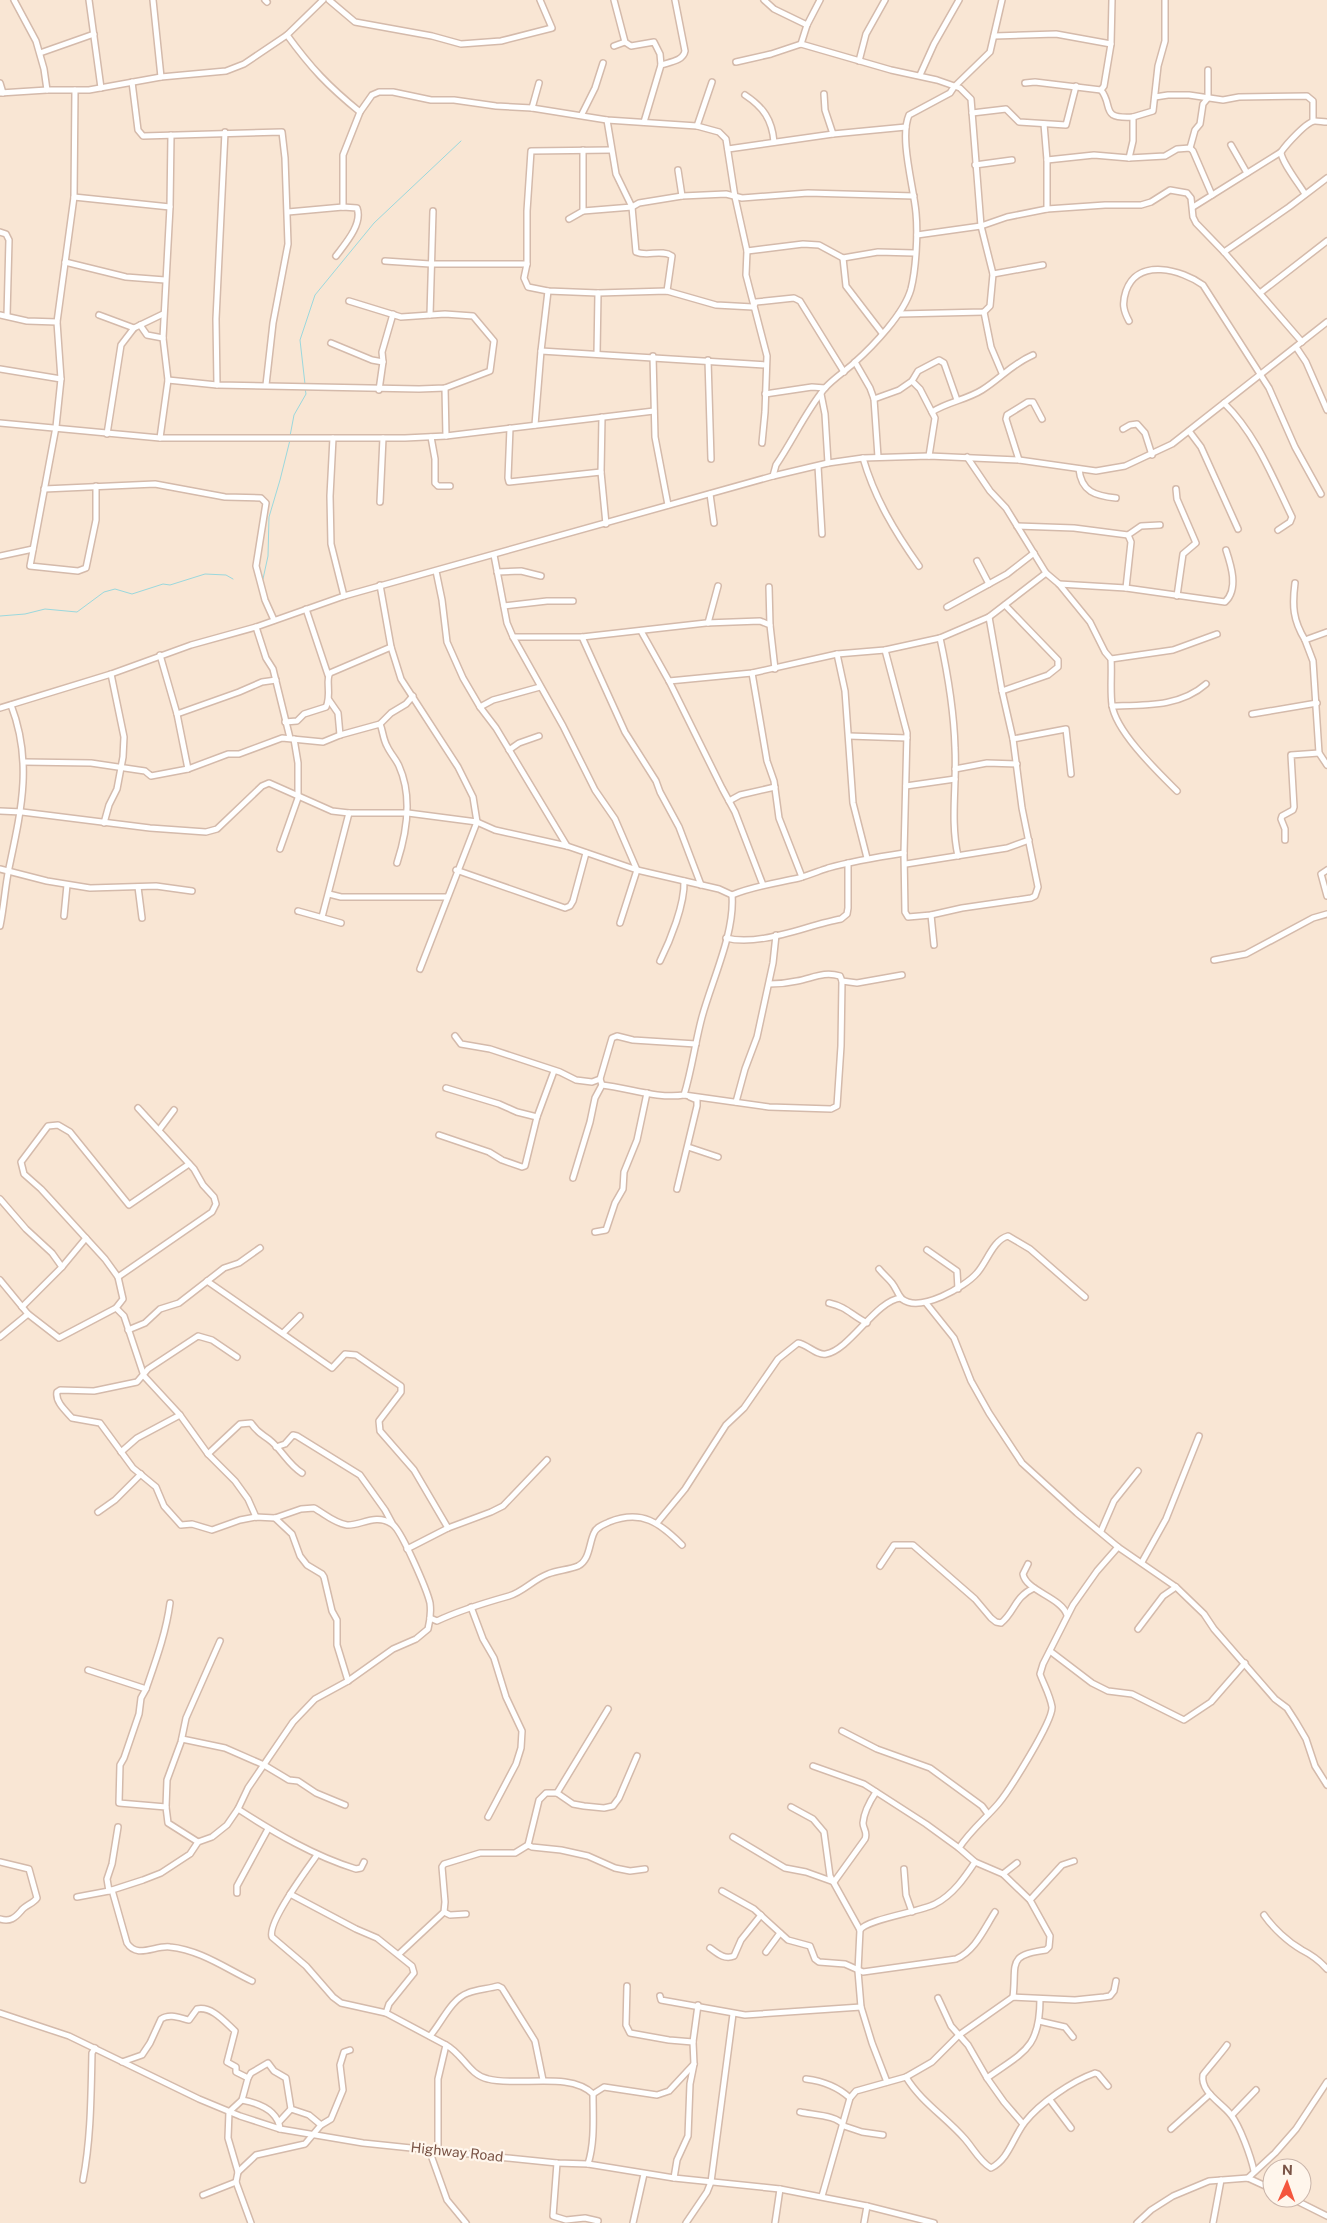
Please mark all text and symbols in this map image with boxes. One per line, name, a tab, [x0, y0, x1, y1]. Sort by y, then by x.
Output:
street label: Highway Road	[410, 2139, 504, 2165]
north arrow	[1262, 2158, 1312, 2208]
text: N	[1282, 2162, 1293, 2178]

